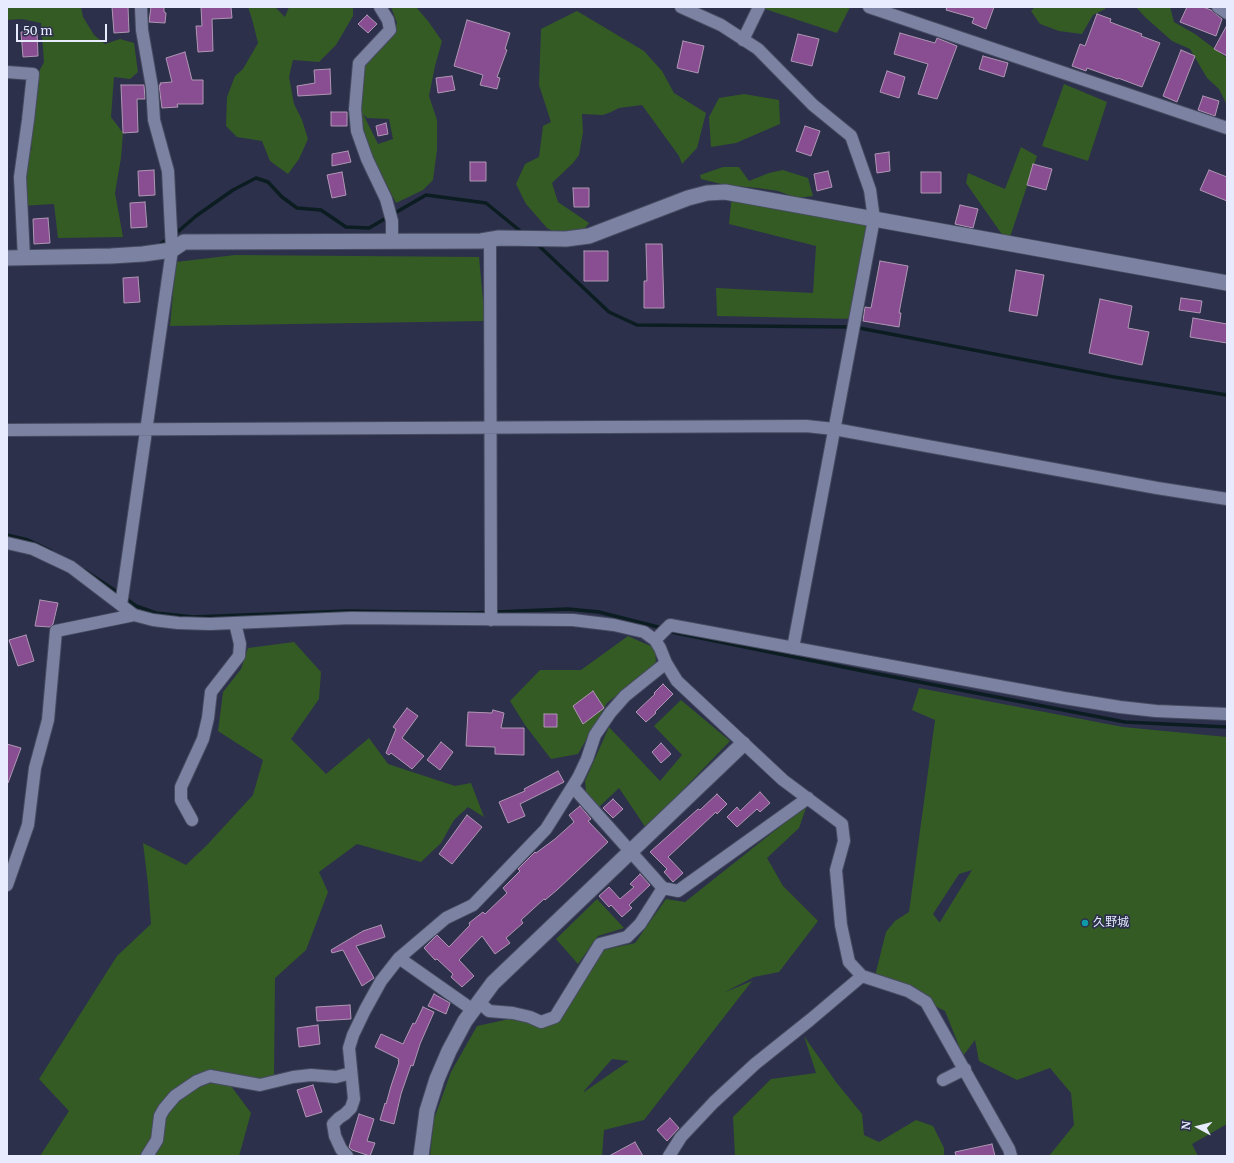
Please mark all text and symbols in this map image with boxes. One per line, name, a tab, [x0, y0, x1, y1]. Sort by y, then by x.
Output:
scale bar	[18, 16, 109, 42]
text: 50 m	[23, 23, 52, 38]
place label: 久野城	[1093, 916, 1129, 930]
marker: 久野城	[1080, 918, 1090, 928]
north arrow	[1178, 1107, 1218, 1147]
text: N	[1179, 1120, 1194, 1131]

